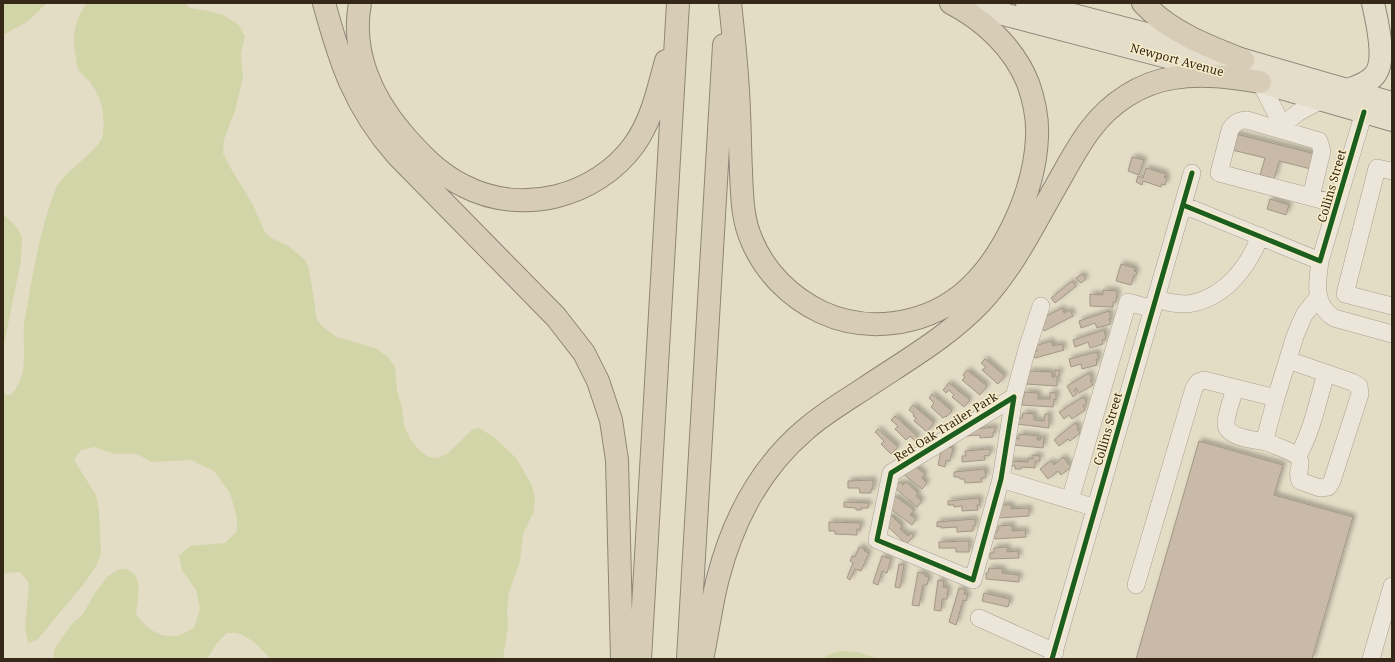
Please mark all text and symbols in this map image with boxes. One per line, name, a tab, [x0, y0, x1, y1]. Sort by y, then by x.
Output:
street label: Newport Avenue	[1129, 39, 1226, 80]
street label: Collins Street	[1313, 147, 1350, 224]
street label: Red Oak Trailer Park	[891, 387, 1002, 465]
street label: Collins Street	[1089, 390, 1126, 467]

